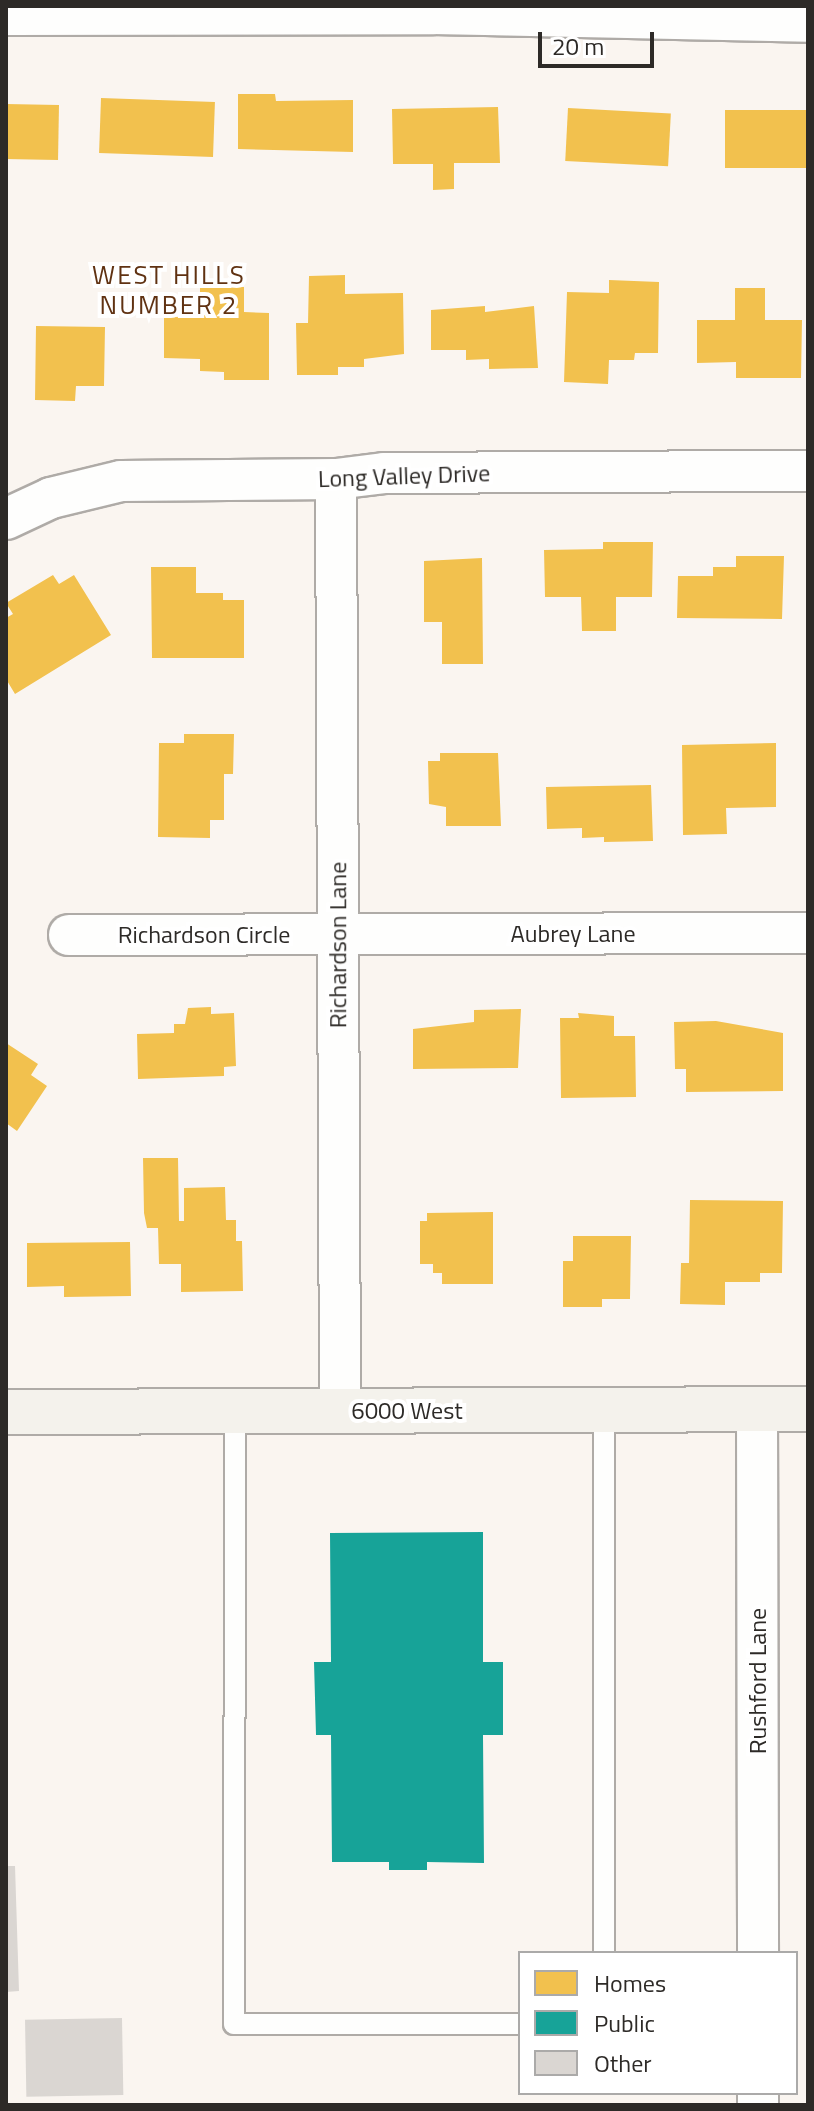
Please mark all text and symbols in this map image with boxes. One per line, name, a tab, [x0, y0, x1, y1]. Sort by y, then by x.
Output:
scale bar	[542, 16, 658, 66]
text: 20 m	[552, 28, 604, 64]
district label: WEST HILLS NUMBER 2	[92, 259, 246, 320]
street label: Long Valley Drive	[317, 459, 491, 493]
street label: Richardson Lane	[324, 862, 352, 1028]
street label: Aubrey Lane	[510, 920, 636, 948]
street label: Richardson Circle	[118, 921, 290, 949]
street label: 6000 West	[351, 1397, 463, 1425]
street label: Rushford Lane	[744, 1608, 772, 1754]
legend	[518, 1951, 798, 2095]
text: Homes	[594, 1965, 666, 2001]
text: Public	[594, 2005, 655, 2041]
text: Other	[594, 2045, 652, 2081]

